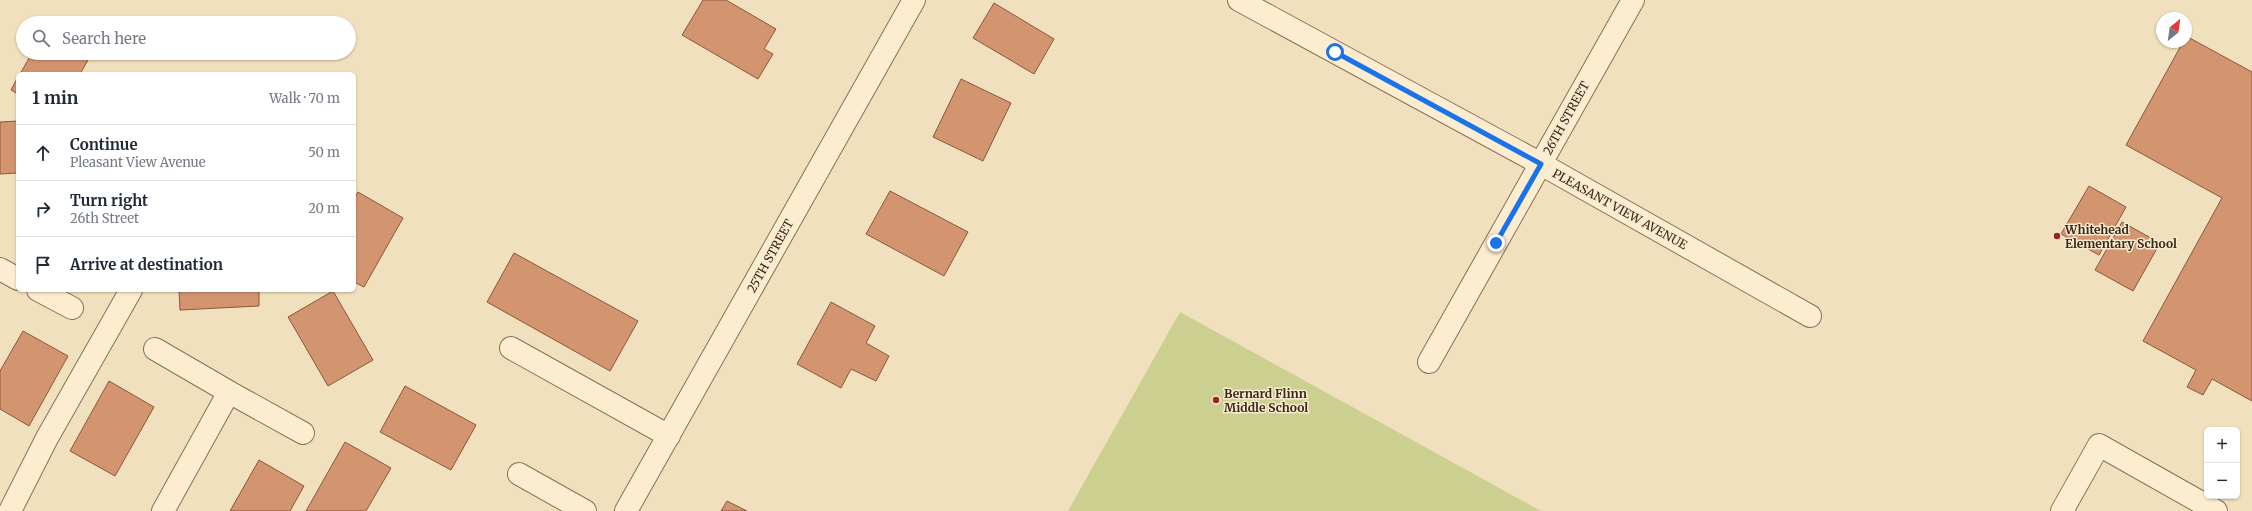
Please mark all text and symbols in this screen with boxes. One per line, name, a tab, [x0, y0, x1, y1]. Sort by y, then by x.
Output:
north arrow	[2156, 12, 2192, 48]
search box	[16, 16, 356, 60]
icon: search	[30, 27, 52, 49]
text: Search here	[62, 29, 146, 48]
route start	[1326, 43, 1344, 61]
street label: 26TH STREET	[1540, 78, 1593, 157]
text: 1 min	[32, 87, 78, 109]
text: Walk · 70 m	[269, 90, 340, 107]
text: Continue	[70, 135, 138, 154]
icon: ahead	[32, 142, 54, 164]
text: 50 m	[308, 144, 340, 161]
text: Pleasant View Avenue	[70, 154, 205, 171]
street label: PLEASANT VIEW AVENUE	[1550, 166, 1690, 253]
text: Turn right	[70, 191, 148, 210]
icon: right	[32, 198, 54, 220]
text: 20 m	[308, 200, 340, 217]
text: 26th Street	[70, 210, 139, 227]
street label: 25TH STREET	[744, 216, 797, 295]
place label: Whitehead Elementary School	[2064, 222, 2177, 251]
marker: Whitehead Elementary School	[2052, 231, 2062, 241]
route end	[1487, 234, 1505, 252]
icon: arrive	[32, 254, 54, 276]
text: Arrive at destination	[70, 255, 223, 274]
place label: Bernard Flinn Middle School	[1224, 386, 1308, 415]
marker: Bernard Flinn Middle School	[1211, 395, 1221, 405]
map controls	[2204, 427, 2240, 499]
button: +	[2204, 427, 2240, 463]
button: −	[2204, 463, 2240, 499]

